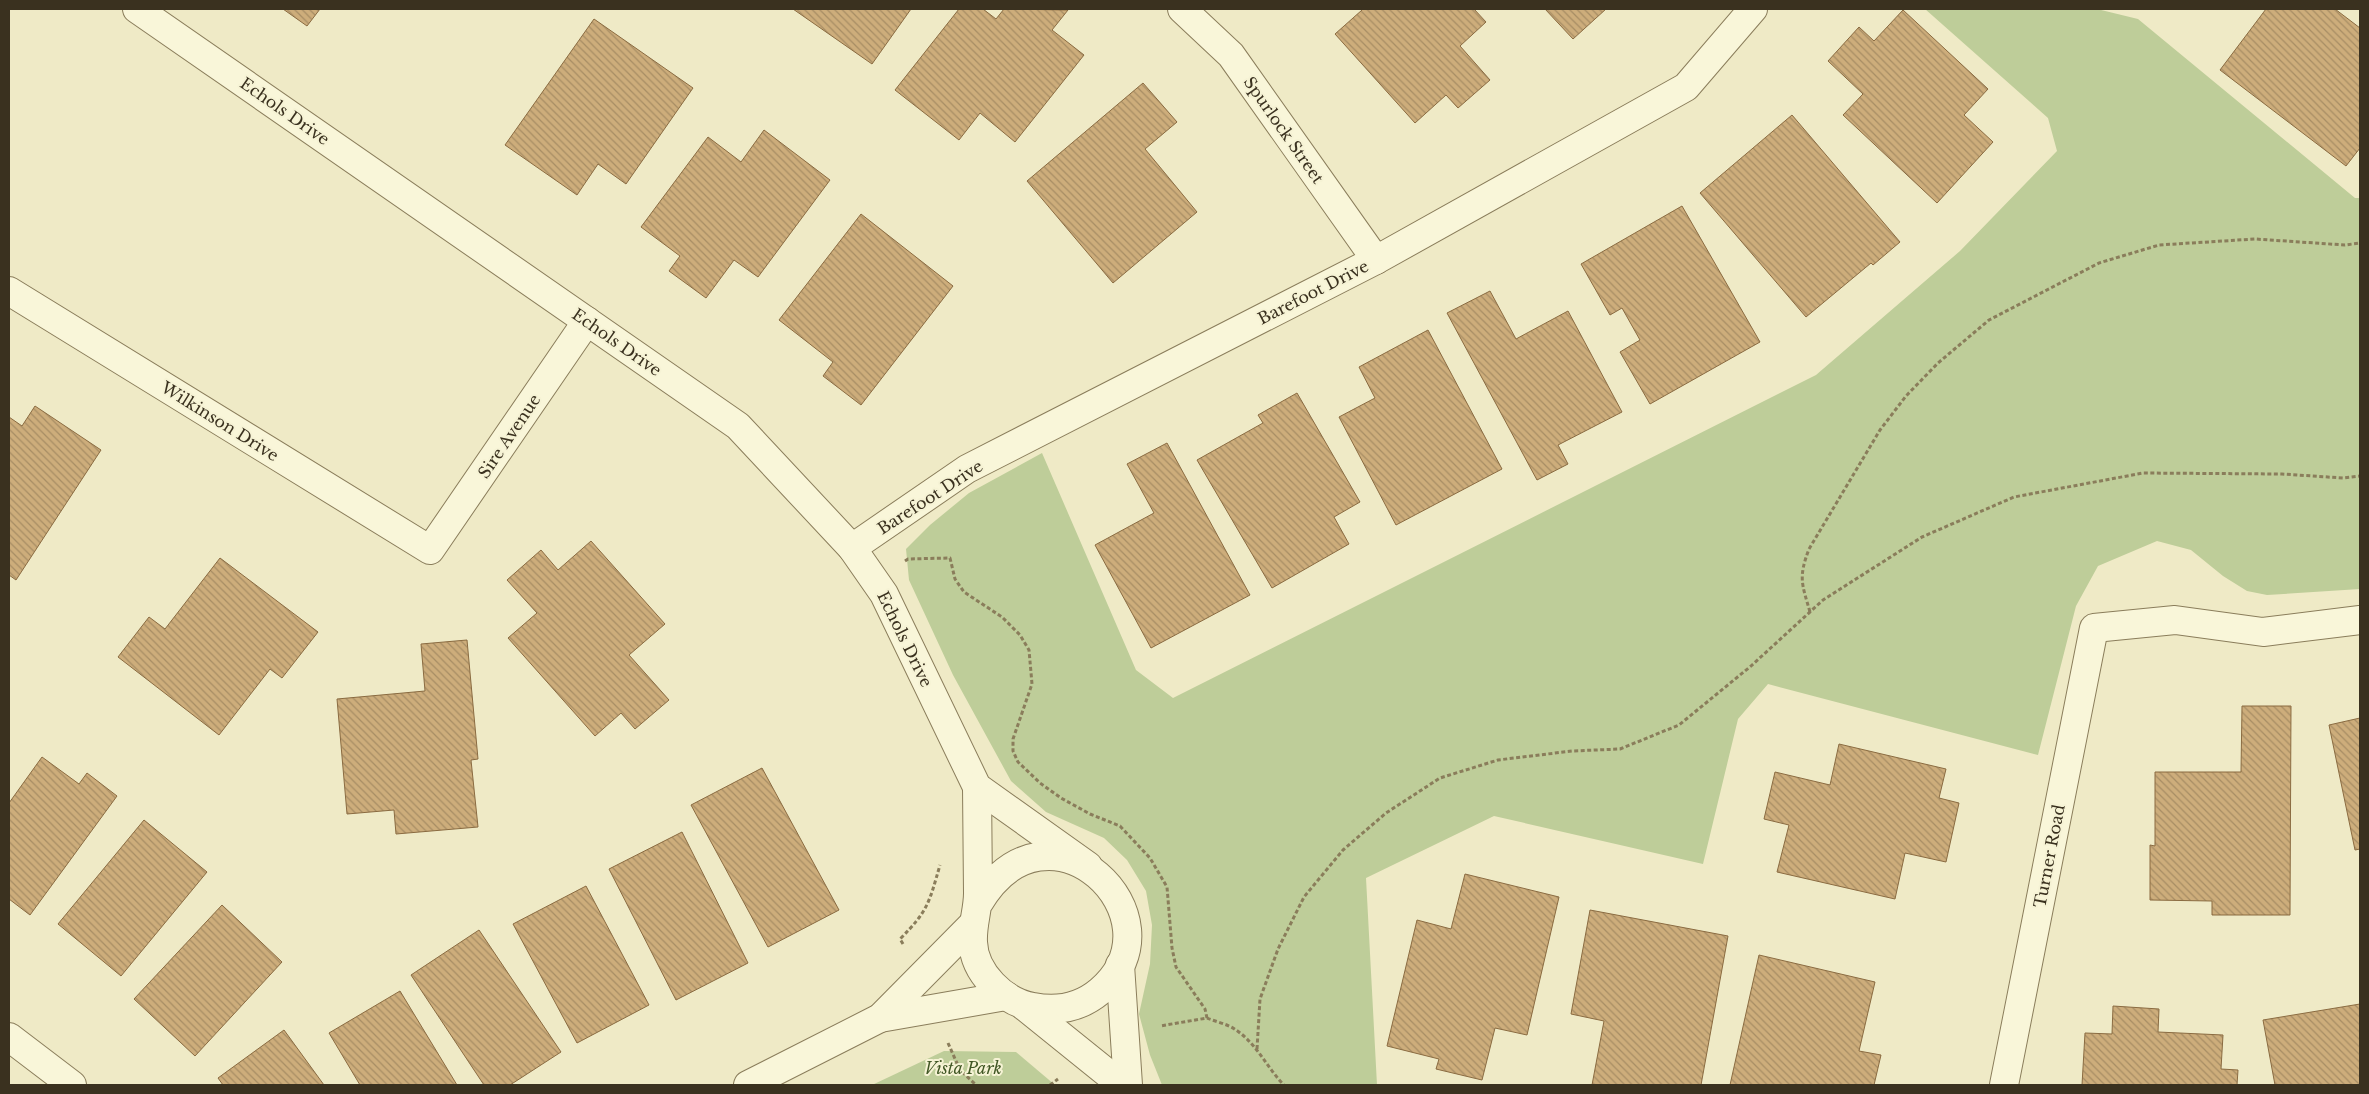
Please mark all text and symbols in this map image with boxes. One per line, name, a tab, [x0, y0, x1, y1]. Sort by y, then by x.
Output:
street label: Echols Drive	[236, 73, 334, 149]
street label: Spurlock Street	[1240, 73, 1328, 187]
street label: Barefoot Drive	[1254, 256, 1372, 328]
street label: Echols Drive	[568, 304, 666, 380]
street label: Wilkinson Drive	[157, 376, 282, 465]
street label: Sire Avenue	[474, 390, 544, 482]
street label: Barefoot Drive	[874, 456, 986, 538]
street label: Echols Drive	[873, 588, 937, 690]
street label: Turner Road	[2029, 802, 2069, 909]
park label: Vista Park	[924, 1058, 1002, 1078]

